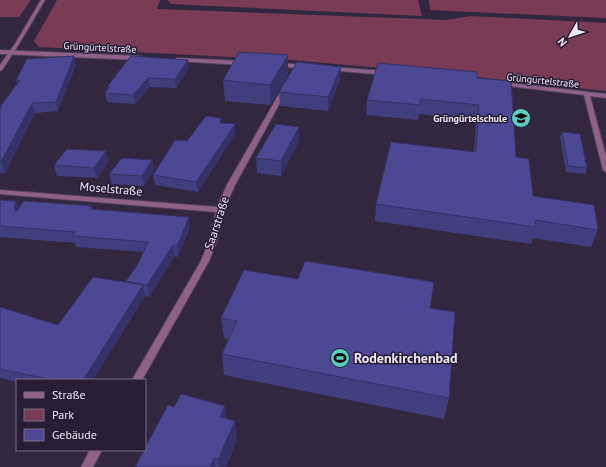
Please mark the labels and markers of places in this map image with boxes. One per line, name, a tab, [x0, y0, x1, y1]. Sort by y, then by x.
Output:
school or university icon: Grüngürtelschule	[510, 107, 532, 129]
place label: Grüngürtelschule	[433, 112, 507, 125]
sports icon: Rodenkirchenbad	[329, 347, 351, 369]
place label: Rodenkirchenbad	[354, 349, 458, 367]

